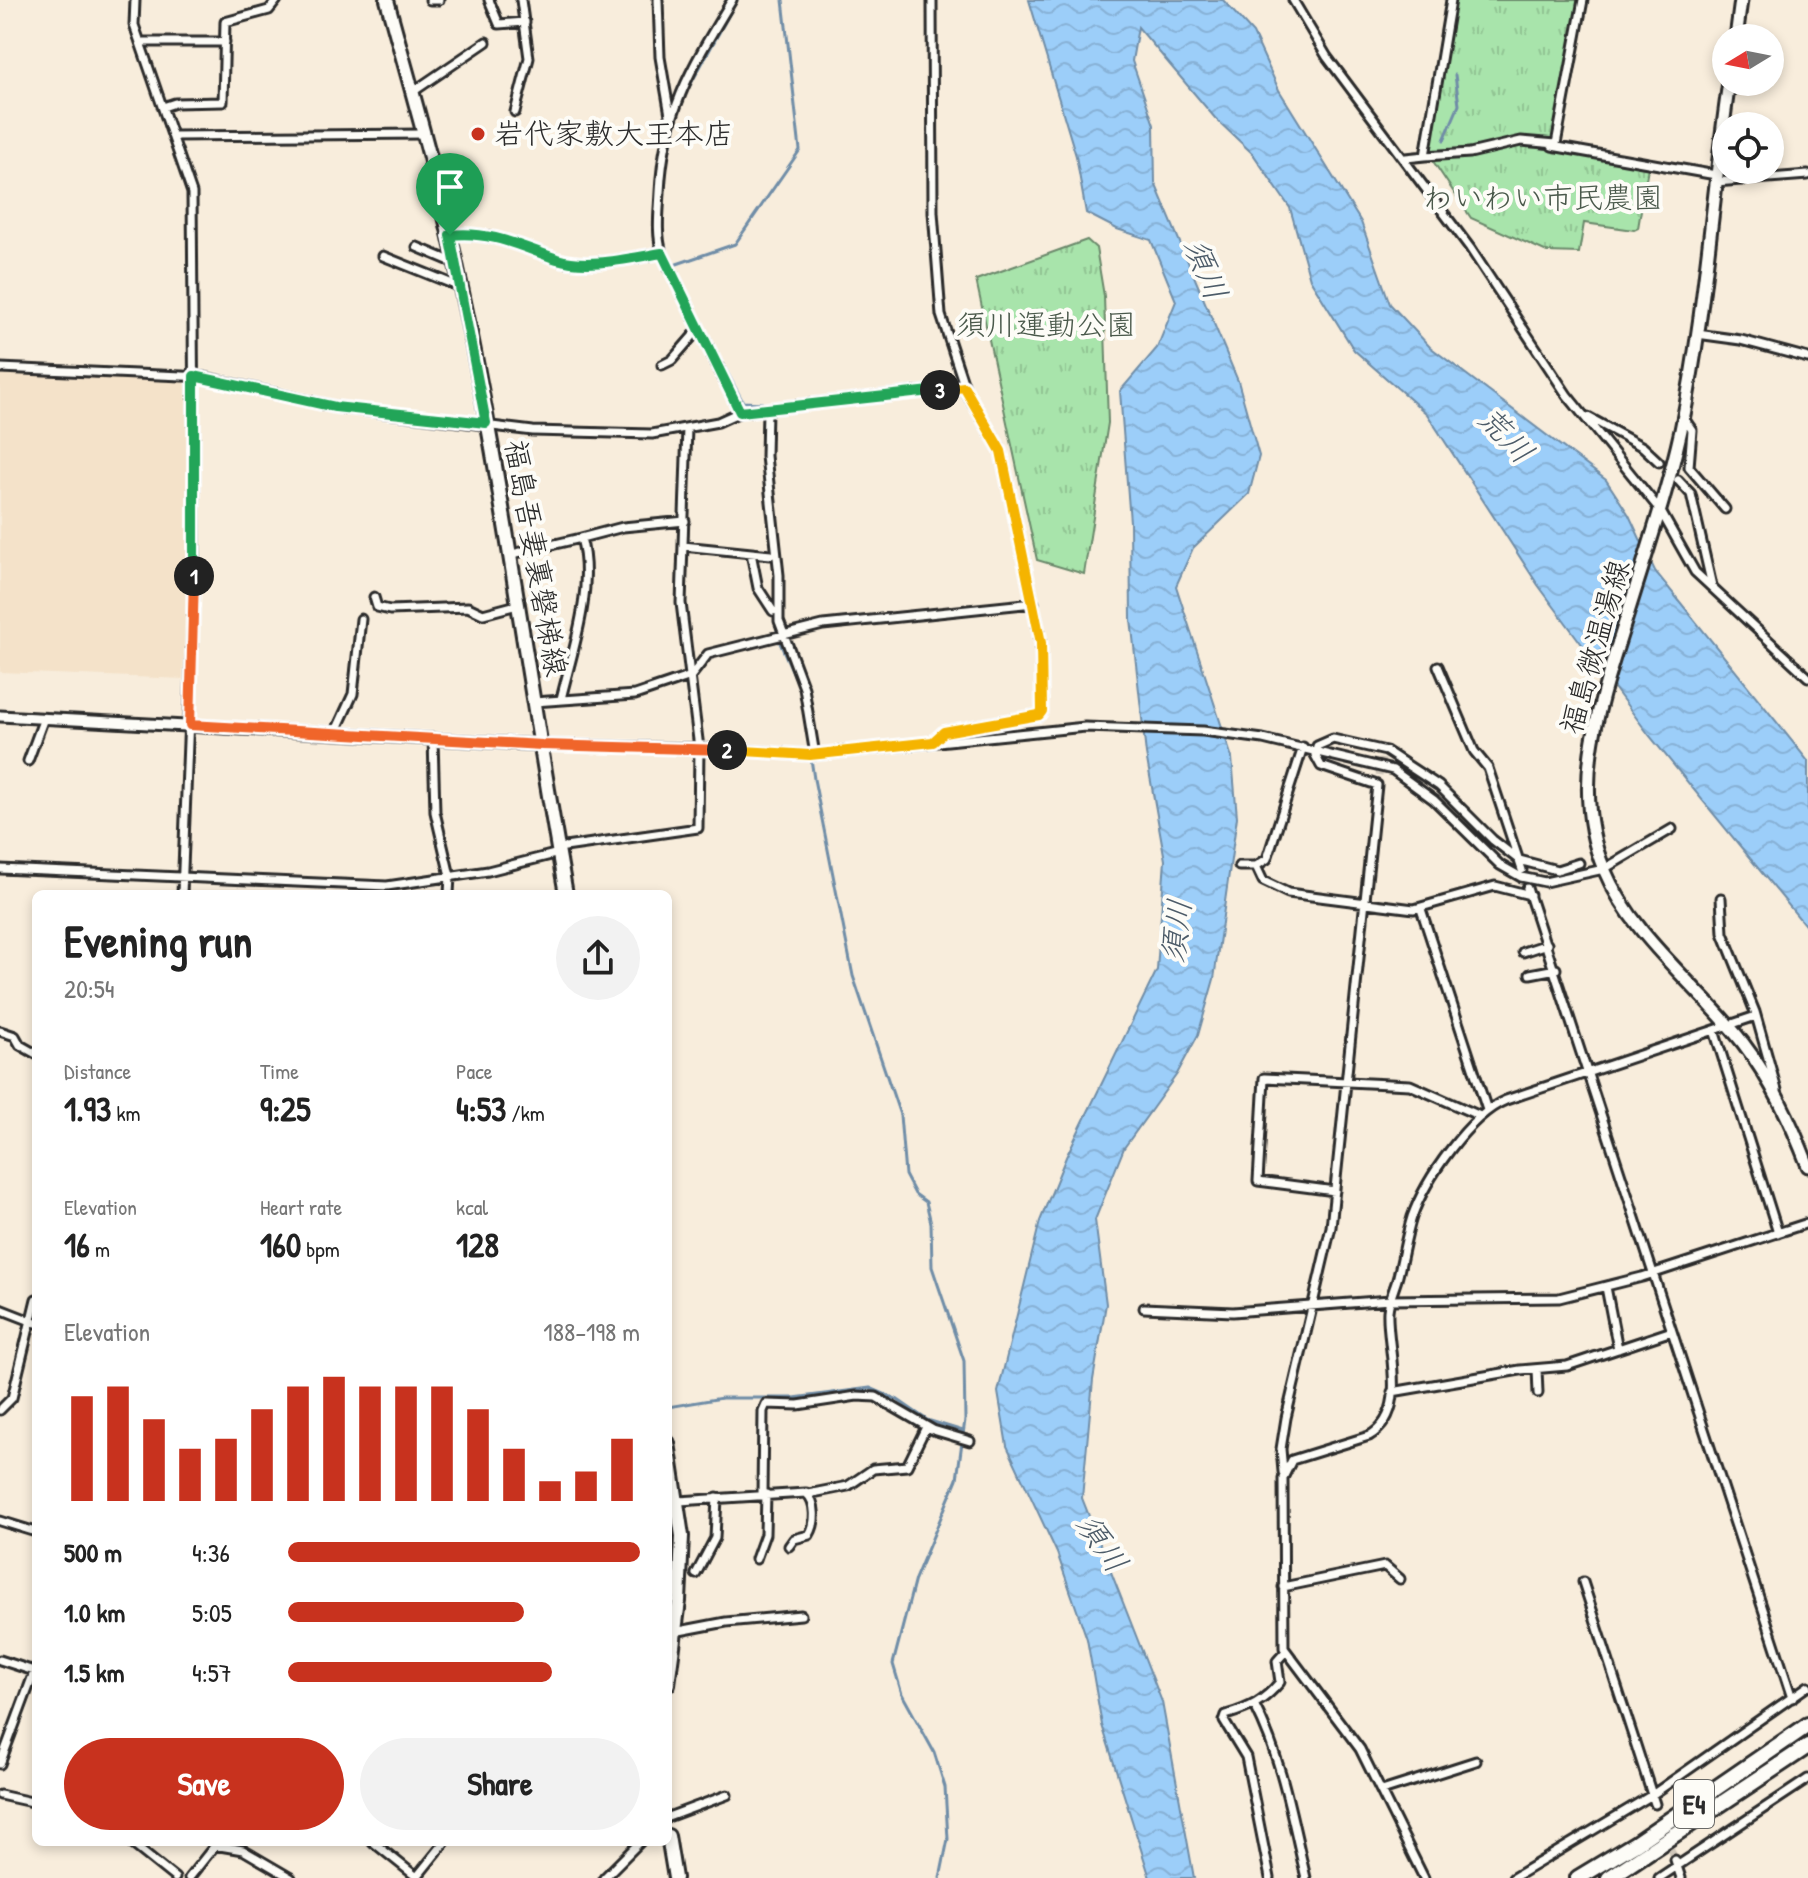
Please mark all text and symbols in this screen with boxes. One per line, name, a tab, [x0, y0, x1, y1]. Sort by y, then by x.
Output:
north arrow	[1712, 24, 1784, 96]
map controls	[1712, 24, 1784, 184]
button: locate	[1712, 112, 1784, 184]
place label: 岩代家敷大王本店	[494, 113, 734, 153]
marker: 岩代家敷大王本店	[469, 125, 487, 143]
pin	[416, 153, 484, 235]
icon: arrive	[428, 165, 472, 209]
park label: わいわい市民農園	[1423, 177, 1663, 217]
water label: 須川	[1175, 231, 1238, 307]
park label: 須川運動公園	[956, 304, 1136, 344]
pin: 3	[920, 370, 960, 410]
text: 3	[935, 375, 945, 405]
water label: 荒川	[1469, 397, 1544, 473]
street label: 福島吾妻裏磐梯線	[496, 436, 578, 679]
street label: 福島微温湯線	[1550, 555, 1638, 739]
pin: 1	[174, 556, 214, 596]
text: 1	[190, 561, 198, 591]
pin: 2	[707, 730, 747, 770]
text: 2	[722, 735, 732, 765]
water label: 須川	[1150, 897, 1201, 965]
text: Evening run	[64, 911, 252, 971]
button: share	[556, 916, 640, 1000]
text: 20:54	[64, 971, 115, 1006]
text: Distance	[64, 1056, 131, 1086]
text: Time	[260, 1056, 299, 1086]
text: Pace	[456, 1056, 493, 1086]
text: 1.93	[64, 1086, 111, 1132]
text: 9:25	[260, 1086, 311, 1132]
text: 4:53	[456, 1086, 506, 1132]
text: km	[111, 1098, 140, 1128]
text: /km	[506, 1098, 545, 1128]
text: Elevation	[64, 1192, 137, 1222]
text: Heart rate	[260, 1192, 342, 1222]
text: kcal	[456, 1192, 488, 1222]
text: 16	[64, 1222, 90, 1268]
text: 160	[260, 1222, 301, 1268]
text: 128	[456, 1222, 499, 1268]
text: m	[90, 1234, 110, 1264]
text: bpm	[301, 1234, 340, 1264]
text: Elevation	[64, 1314, 150, 1349]
text: 188–198 m	[543, 1314, 640, 1349]
water label: 須川	[1066, 1504, 1138, 1581]
text: 500 m	[64, 1535, 122, 1570]
text: 4:36	[192, 1535, 230, 1570]
text: 1.0 km	[64, 1595, 125, 1630]
text: 5:05	[192, 1595, 232, 1630]
text: 1.5 km	[64, 1655, 124, 1690]
text: 4:57	[192, 1655, 232, 1690]
button: Save	[64, 1738, 344, 1830]
button: Share	[360, 1738, 640, 1830]
road number: E4	[1674, 1780, 1714, 1828]

